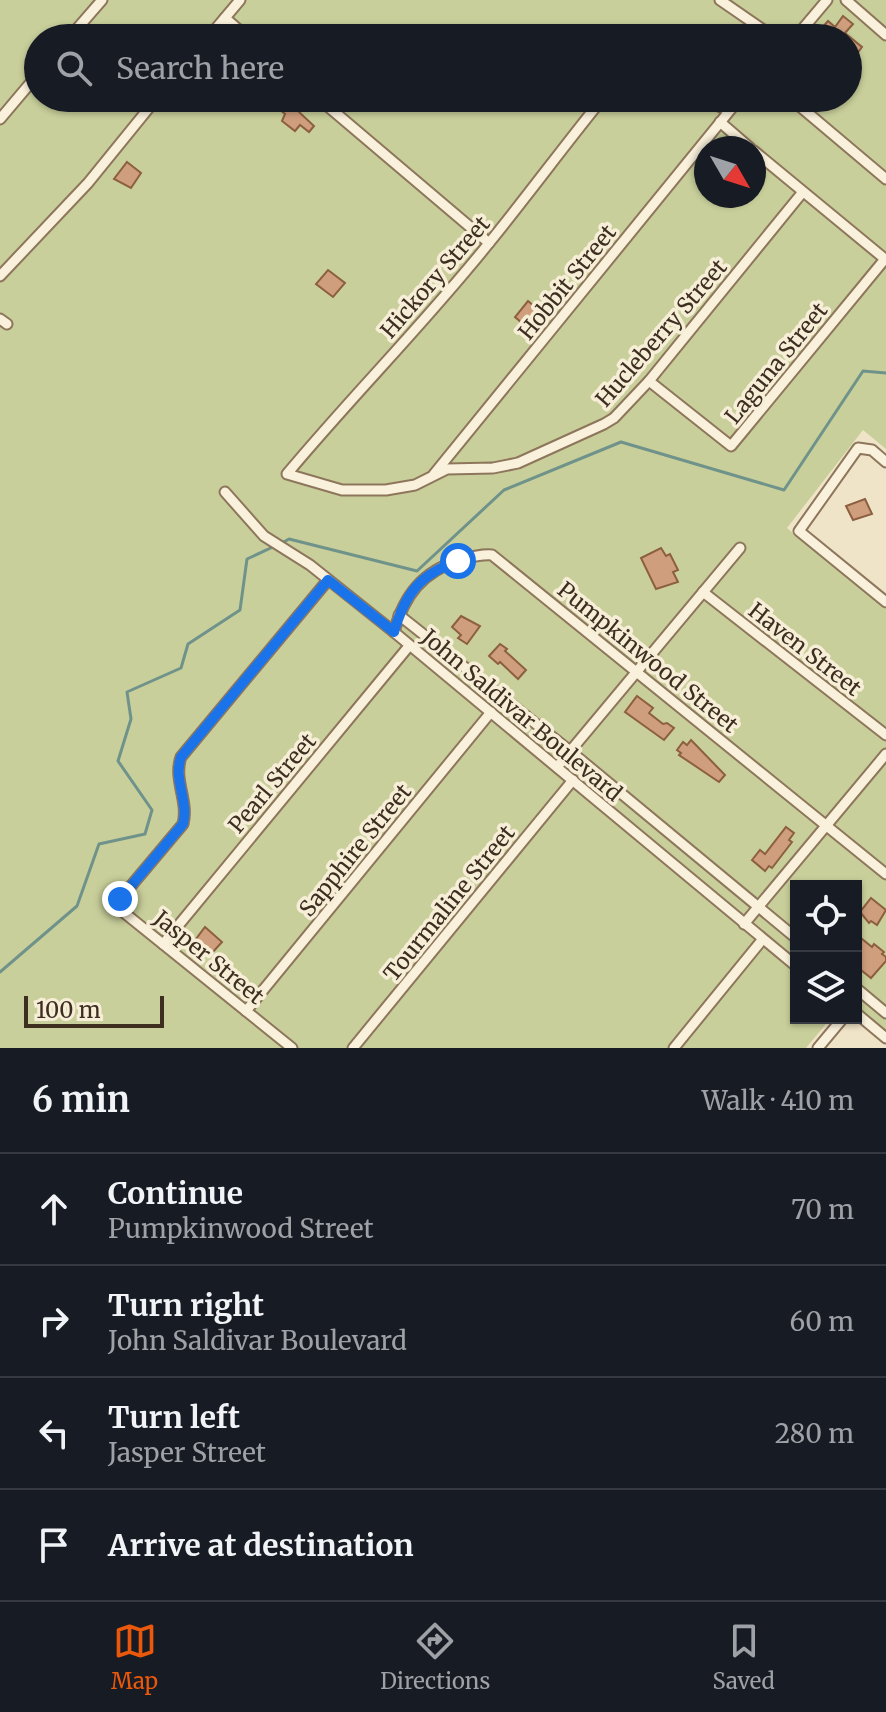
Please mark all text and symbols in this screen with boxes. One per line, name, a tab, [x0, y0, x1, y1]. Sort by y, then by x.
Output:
search box	[24, 24, 862, 112]
icon: search	[52, 46, 96, 90]
text: Search here	[116, 49, 284, 87]
north arrow	[694, 136, 766, 208]
street label: Hickory Street	[374, 210, 496, 344]
street label: Hobbit Street	[512, 218, 622, 345]
street label: Hucleberry Street	[589, 253, 733, 413]
street label: Laguna Street	[719, 296, 834, 429]
route start	[440, 543, 476, 579]
street label: Pumpkinwood Street	[552, 575, 744, 739]
street label: Haven Street	[743, 596, 867, 702]
street label: John Saldivar Boulevard	[415, 622, 628, 807]
street label: Pearl Street	[222, 727, 322, 838]
street label: Sapphire Street	[293, 778, 417, 922]
street label: Tourmaline Street	[377, 819, 521, 987]
map controls	[790, 880, 862, 1024]
button: locate	[790, 880, 862, 952]
route end	[102, 881, 138, 917]
street label: Jasper Street	[147, 903, 270, 1010]
button: layers	[790, 952, 862, 1024]
scale bar	[24, 992, 164, 1028]
text: 100 m	[36, 996, 101, 1024]
text: 6 min	[32, 1079, 130, 1121]
text: Walk · 410 m	[702, 1084, 854, 1117]
text: Continue	[108, 1174, 243, 1212]
icon: ahead	[32, 1187, 76, 1231]
text: 70 m	[791, 1193, 854, 1226]
text: Pumpkinwood Street	[108, 1212, 374, 1245]
text: Turn right	[108, 1286, 264, 1324]
icon: right	[32, 1299, 76, 1343]
text: 60 m	[790, 1305, 854, 1338]
text: John Saldivar Boulevard	[108, 1324, 407, 1357]
text: Turn left	[108, 1398, 240, 1436]
icon: left	[32, 1411, 76, 1455]
text: 280 m	[775, 1417, 854, 1450]
text: Jasper Street	[108, 1436, 266, 1469]
icon: arrive	[32, 1523, 76, 1567]
text: Arrive at destination	[108, 1526, 414, 1564]
tab: Map	[111, 1619, 158, 1695]
tab: Directions	[380, 1619, 490, 1695]
tab: Saved	[713, 1619, 775, 1695]

